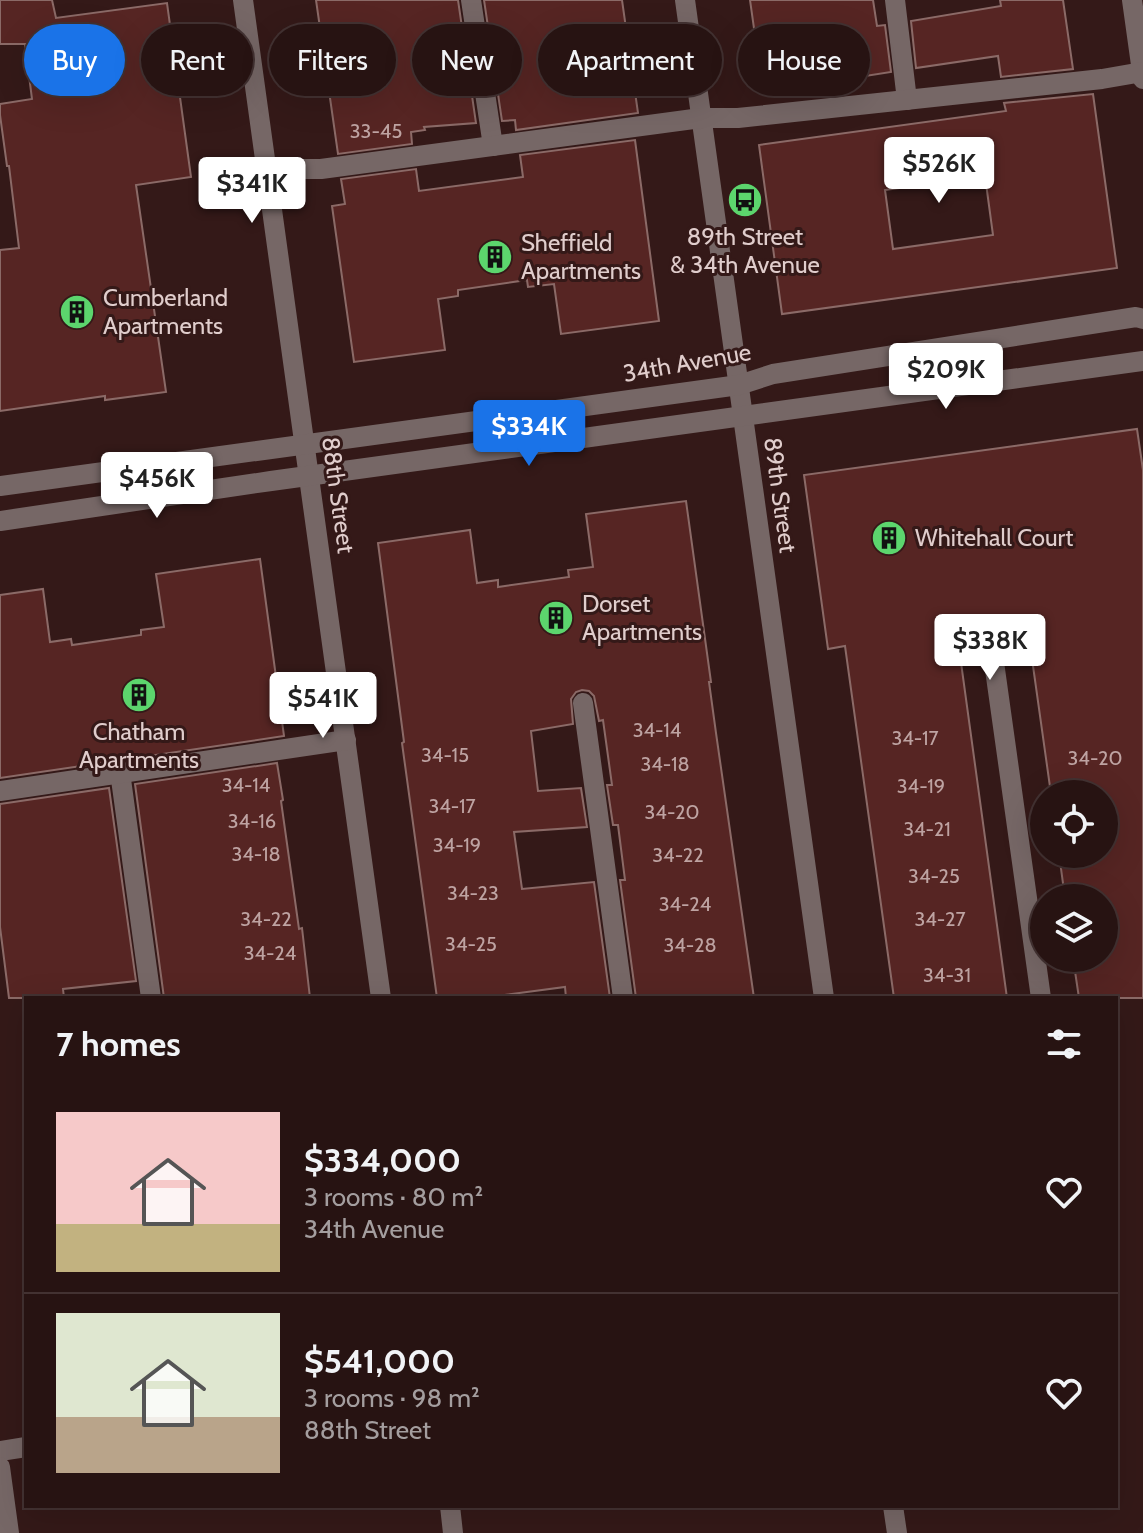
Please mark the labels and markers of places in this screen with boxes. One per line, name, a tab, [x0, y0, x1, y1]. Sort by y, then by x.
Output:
pin: $526K	[883, 137, 995, 205]
pin: $341K	[196, 157, 308, 225]
bus stop icon: 89th Street & 34th Avenue	[726, 181, 764, 219]
place label: 89th Street & 34th Avenue	[670, 222, 820, 279]
place label: Sheffield Apartments	[521, 228, 641, 285]
building icon: Sheffield Apartments	[476, 238, 514, 276]
place label: Cumberland Apartments	[103, 283, 228, 340]
building icon: Cumberland Apartments	[58, 293, 96, 331]
pin: $209K	[890, 343, 1002, 411]
pin: $334K	[473, 400, 585, 468]
pin: $456K	[101, 452, 213, 520]
building icon: Whitehall Court	[870, 519, 908, 557]
place label: Whitehall Court	[915, 523, 1073, 552]
place label: Dorset Apartments	[582, 589, 702, 646]
building icon: Dorset Apartments	[537, 599, 575, 637]
pin: $338K	[934, 614, 1046, 682]
pin: $541K	[267, 672, 379, 740]
building icon: Chatham Apartments	[120, 676, 158, 714]
place label: Chatham Apartments	[79, 717, 199, 774]

